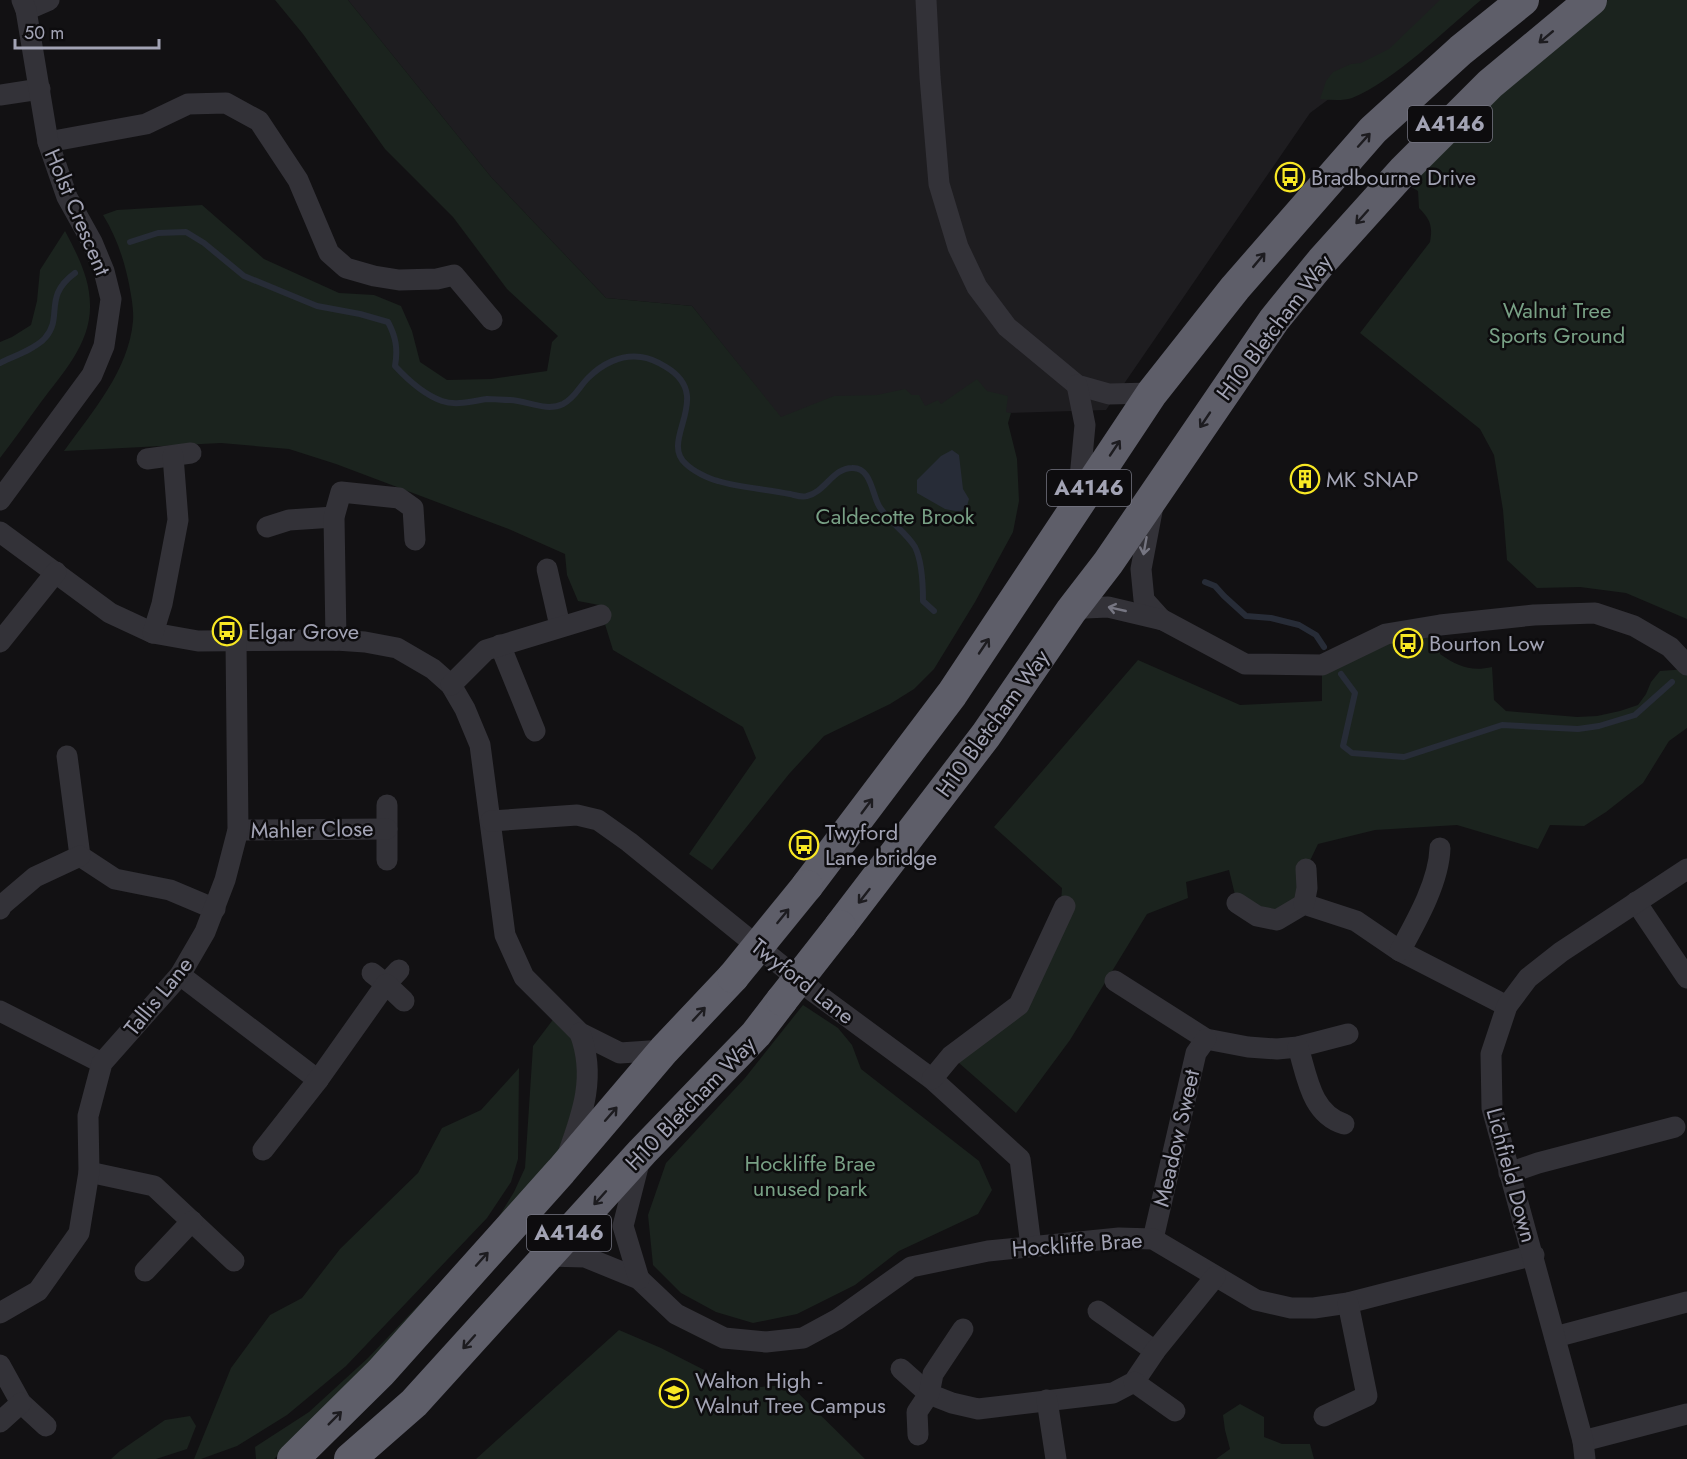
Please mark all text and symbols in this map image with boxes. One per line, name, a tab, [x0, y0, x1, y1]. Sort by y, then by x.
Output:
scale bar	[15, 12, 159, 50]
text: 50 m	[24, 20, 64, 46]
one-way arrow	[1538, 31, 1554, 44]
road number: A4146	[1408, 106, 1492, 142]
one-way arrow	[1357, 133, 1371, 148]
street label: Holst Crescent	[37, 144, 119, 281]
bus stop icon: Bradbourne Drive	[1274, 161, 1306, 193]
place label: Bradbourne Drive	[1311, 161, 1476, 193]
one-way arrow	[1355, 209, 1369, 224]
street label: H10 Bletcham Way	[1208, 247, 1340, 407]
one-way arrow	[1253, 252, 1266, 268]
park label: Walnut Tree Sports Ground	[1489, 294, 1625, 351]
one-way arrow	[1199, 412, 1211, 428]
one-way arrow	[1109, 440, 1121, 457]
building icon: MK SNAP	[1289, 463, 1321, 495]
place label: MK SNAP	[1326, 463, 1419, 495]
road number: A4146	[1047, 470, 1131, 506]
park label: Caldecotte Brook	[816, 500, 975, 532]
one-way arrow	[1140, 536, 1151, 556]
one-way arrow	[1108, 603, 1128, 614]
bus stop icon: Elgar Grove	[211, 615, 243, 647]
place label: Elgar Grove	[248, 615, 359, 647]
bus stop icon: Bourton Low	[1392, 627, 1424, 659]
place label: Bourton Low	[1429, 627, 1544, 659]
one-way arrow	[978, 638, 990, 654]
street label: H10 Bletcham Way	[927, 642, 1057, 803]
one-way arrow	[861, 799, 873, 815]
street label: Mahler Close	[250, 812, 374, 846]
place label: Twyford Lane bridge	[825, 816, 937, 873]
bus stop icon: Twyford Lane bridge	[788, 829, 820, 861]
one-way arrow	[857, 888, 870, 904]
one-way arrow	[776, 908, 789, 924]
street label: Twyford Lane	[745, 930, 861, 1032]
street label: Tallis Lane	[116, 950, 200, 1042]
one-way arrow	[691, 1007, 705, 1022]
street label: H10 Bletcham Way	[618, 1029, 763, 1177]
street label: Meadow Sweet	[1145, 1065, 1208, 1210]
street label: Lichfield Down	[1479, 1104, 1545, 1246]
one-way arrow	[604, 1107, 618, 1122]
park label: Hockliffe Brae unused park	[745, 1147, 875, 1204]
one-way arrow	[593, 1190, 607, 1205]
road number: A4146	[527, 1215, 611, 1251]
street label: Hockliffe Brae	[1011, 1223, 1143, 1265]
one-way arrow	[475, 1252, 489, 1267]
one-way arrow	[462, 1335, 476, 1350]
place label: Walton High - Walnut Tree Campus	[695, 1364, 886, 1421]
school or university icon: Walton High - Walnut Tree Campus	[658, 1377, 690, 1409]
one-way arrow	[327, 1410, 342, 1425]

